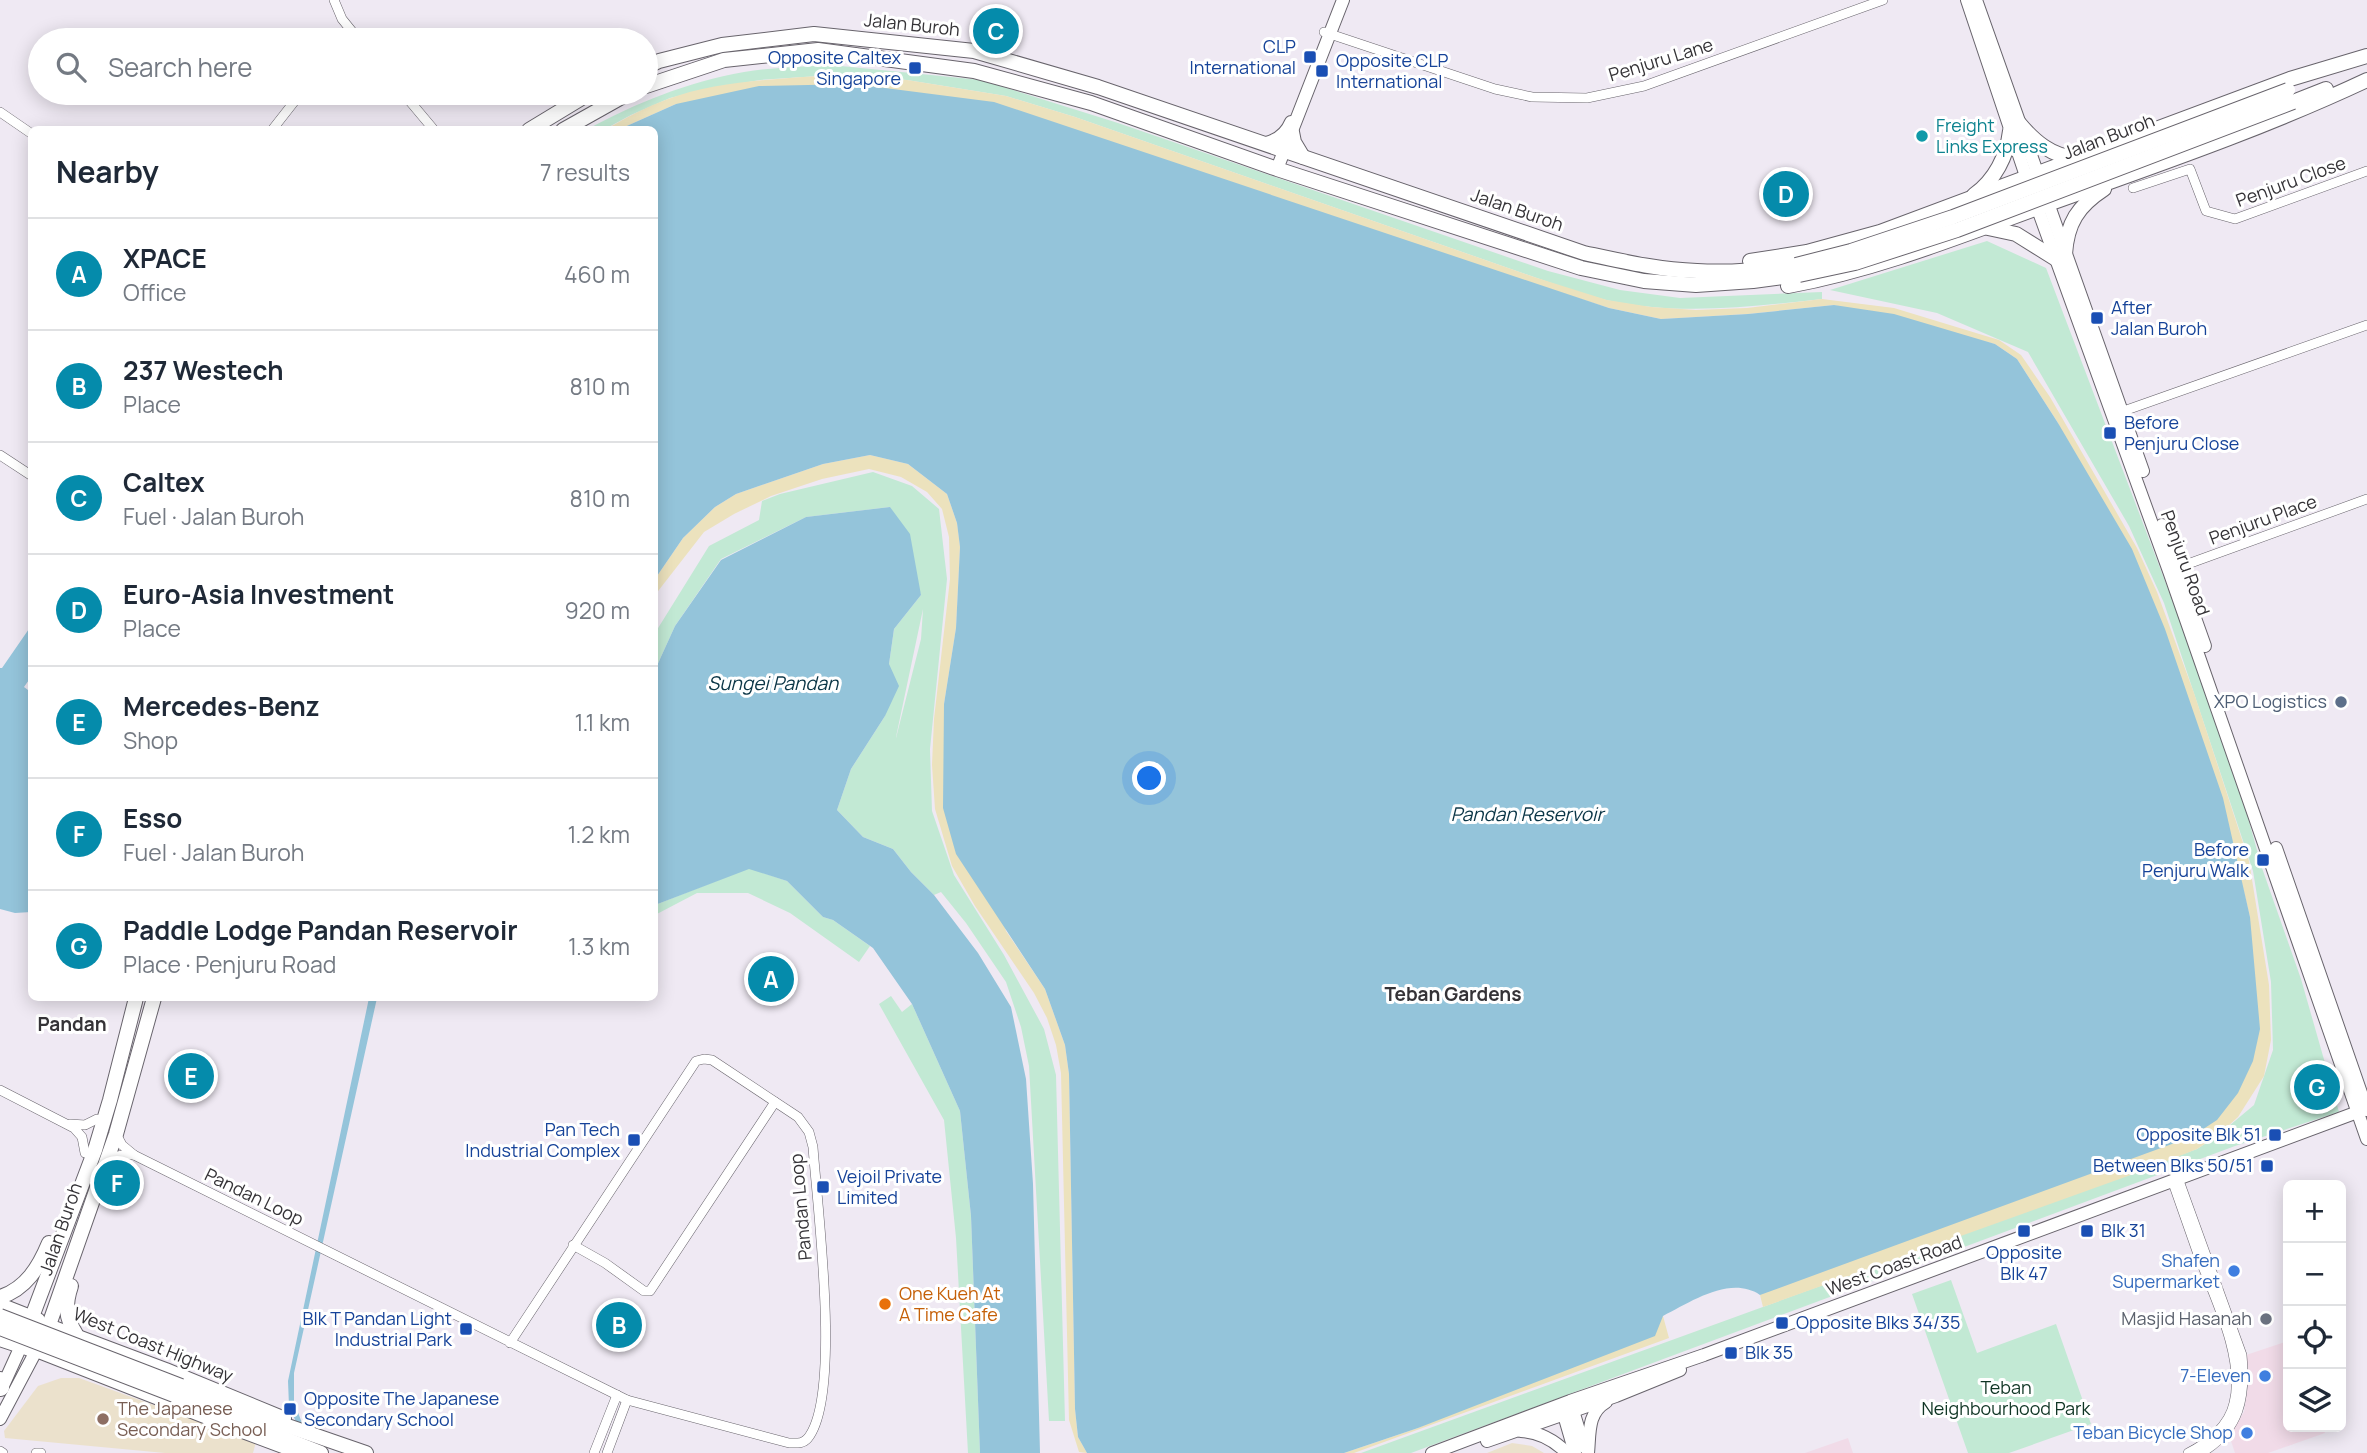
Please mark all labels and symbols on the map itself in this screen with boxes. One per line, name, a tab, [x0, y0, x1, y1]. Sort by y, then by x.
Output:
pin: C	[973, 5, 1019, 57]
street label: Jalan Buroh	[863, 7, 961, 41]
street label: Penjuru Lane	[1606, 32, 1716, 86]
place label: CLP International	[1190, 34, 1296, 79]
place label: Opposite Caltex Singapore	[768, 45, 902, 90]
place label: Opposite CLP International	[1336, 48, 1449, 93]
marker: CLP International	[1302, 49, 1318, 65]
marker: Opposite Caltex Singapore	[907, 60, 923, 76]
marker: Opposite CLP International	[1314, 63, 1330, 79]
street label: Jalan Buroh	[2059, 108, 2158, 165]
place label: Freight Links Express	[1936, 113, 2048, 158]
marker: Freight Links Express	[1914, 128, 1930, 144]
street label: Penjuru Close	[2232, 150, 2349, 212]
pin: D	[1763, 168, 1809, 220]
street label: Jalan Buroh	[1468, 182, 1567, 236]
place label: After Jalan Buroh	[2111, 295, 2207, 340]
marker: After Jalan Buroh	[2089, 310, 2105, 326]
place label: Before Penjuru Close	[2124, 410, 2239, 455]
marker: Before Penjuru Close	[2102, 425, 2118, 441]
street label: Penjuru Place	[2205, 488, 2320, 550]
street label: Penjuru Road	[2156, 507, 2216, 619]
water label: Sungei Pandan	[708, 670, 839, 696]
place label: XPO Logistics	[2214, 689, 2327, 713]
marker: XPO Logistics	[2333, 694, 2349, 710]
your location	[1132, 761, 1166, 795]
water label: Pandan Reservoir	[1451, 801, 1605, 827]
place label: Before Penjuru Walk	[2142, 837, 2250, 882]
marker: Before Penjuru Walk	[2255, 852, 2271, 868]
pin: A	[748, 953, 794, 1005]
district label: Teban Gardens	[1384, 981, 1522, 1007]
district label: Pandan	[37, 1011, 107, 1037]
pin: E	[168, 1050, 214, 1102]
pin: G	[2294, 1061, 2340, 1113]
place label: Pan Tech Industrial Complex	[465, 1117, 620, 1162]
place label: Opposite Blk 51	[2136, 1122, 2261, 1146]
marker: Opposite Blk 51	[2267, 1127, 2283, 1143]
marker: Pan Tech Industrial Complex	[626, 1132, 642, 1148]
street label: Pandan Loop	[783, 1153, 817, 1262]
place label: Between Blks 50/51	[2093, 1153, 2253, 1177]
pin: F	[94, 1157, 140, 1209]
marker: Between Blks 50/51	[2259, 1158, 2275, 1174]
street label: Pandan Loop	[201, 1162, 308, 1230]
place label: Vejoil Private Limited	[837, 1164, 942, 1209]
street label: Jalan Buroh	[33, 1179, 87, 1278]
marker: Vejoil Private Limited	[815, 1179, 831, 1195]
place label: Blk 31	[2101, 1218, 2146, 1242]
marker: Opposite Blk 47	[2016, 1223, 2032, 1239]
marker: Blk 31	[2079, 1223, 2095, 1239]
street label: West Coast Road	[1822, 1229, 1965, 1301]
place label: Opposite Blk 47	[1986, 1240, 2062, 1285]
place label: Shafen Supermarket	[2112, 1248, 2220, 1293]
marker: Shafen Supermarket	[2226, 1263, 2242, 1279]
place label: One Kueh At A Time Cafe	[899, 1281, 1001, 1326]
marker: One Kueh At A Time Cafe	[877, 1296, 893, 1312]
pin: B	[596, 1299, 642, 1351]
street label: West Coast Highway	[70, 1301, 237, 1387]
place label: Blk T Pandan Light Industrial Park	[302, 1306, 453, 1351]
place label: Masjid Hasanah	[2121, 1306, 2252, 1330]
place label: Opposite Blks 34/35	[1796, 1310, 1960, 1334]
marker: Masjid Hasanah	[2258, 1311, 2274, 1327]
marker: Opposite Blks 34/35	[1774, 1315, 1790, 1331]
marker: Blk T Pandan Light Industrial Park	[458, 1321, 474, 1337]
place label: Blk 35	[1745, 1340, 1793, 1364]
marker: Blk 35	[1723, 1345, 1739, 1361]
place label: 7-Eleven	[2180, 1363, 2251, 1387]
marker: 7-Eleven	[2257, 1368, 2273, 1384]
park label: Teban Neighbourhood Park	[1922, 1375, 2092, 1420]
place label: Opposite The Japanese Secondary School	[304, 1386, 499, 1431]
place label: The Japanese Secondary School	[117, 1396, 267, 1441]
marker: Opposite The Japanese Secondary School	[282, 1401, 298, 1417]
marker: The Japanese Secondary School	[95, 1411, 111, 1427]
place label: Teban Bicycle Shop	[2073, 1420, 2233, 1444]
marker: Teban Bicycle Shop	[2239, 1425, 2255, 1441]

